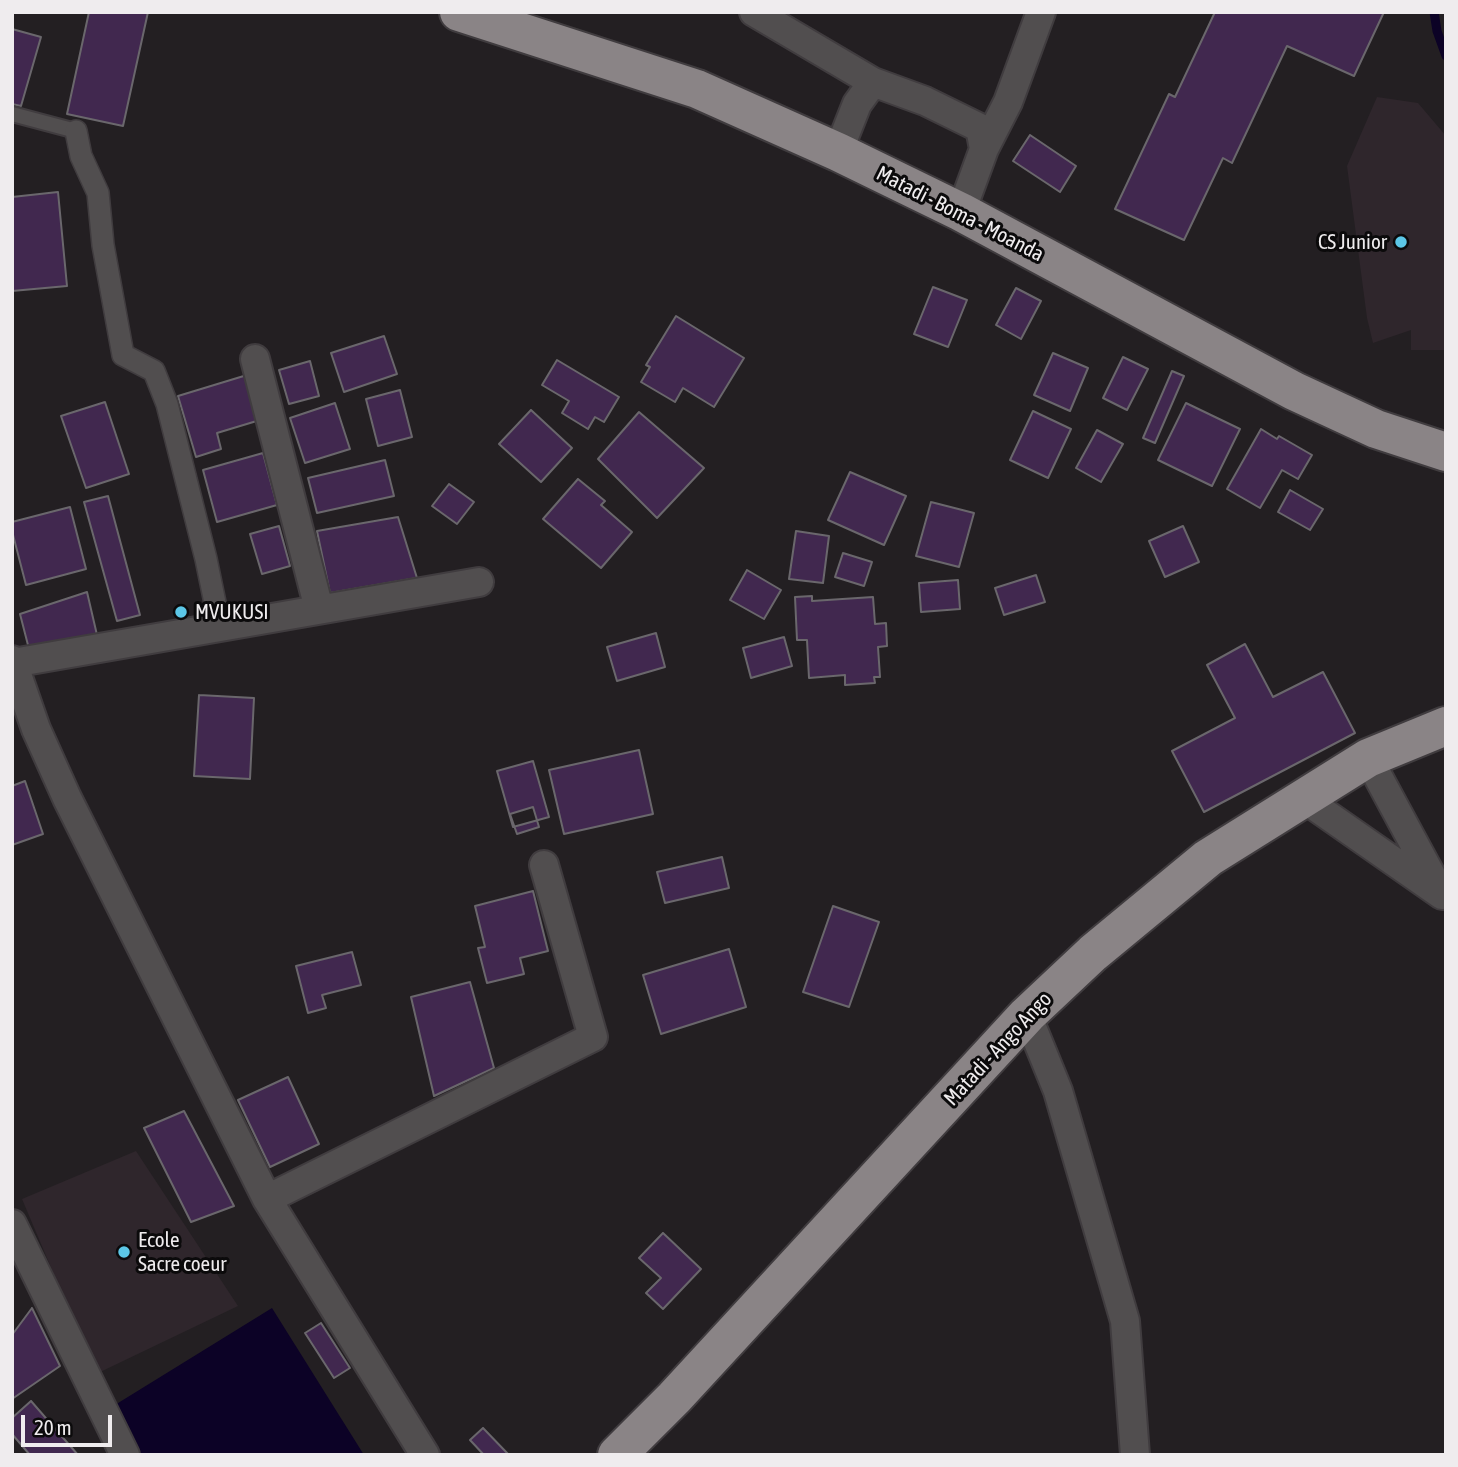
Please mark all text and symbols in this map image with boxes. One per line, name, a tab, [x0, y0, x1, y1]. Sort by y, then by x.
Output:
street label: Matadi - Boma - Moanda	[872, 161, 1048, 267]
place label: CS Junior	[1318, 229, 1387, 255]
marker: CS Junior	[1393, 234, 1409, 250]
place label: MVUKUSI	[195, 599, 269, 625]
marker: MVUKUSI	[173, 604, 189, 620]
street label: Matadi - Ango Ango	[939, 987, 1057, 1111]
place label: Ecole Sacre coeur	[138, 1227, 226, 1277]
marker: Ecole Sacre coeur	[116, 1244, 132, 1260]
scale bar	[24, 1400, 116, 1444]
text: 20 m	[34, 1415, 72, 1439]

